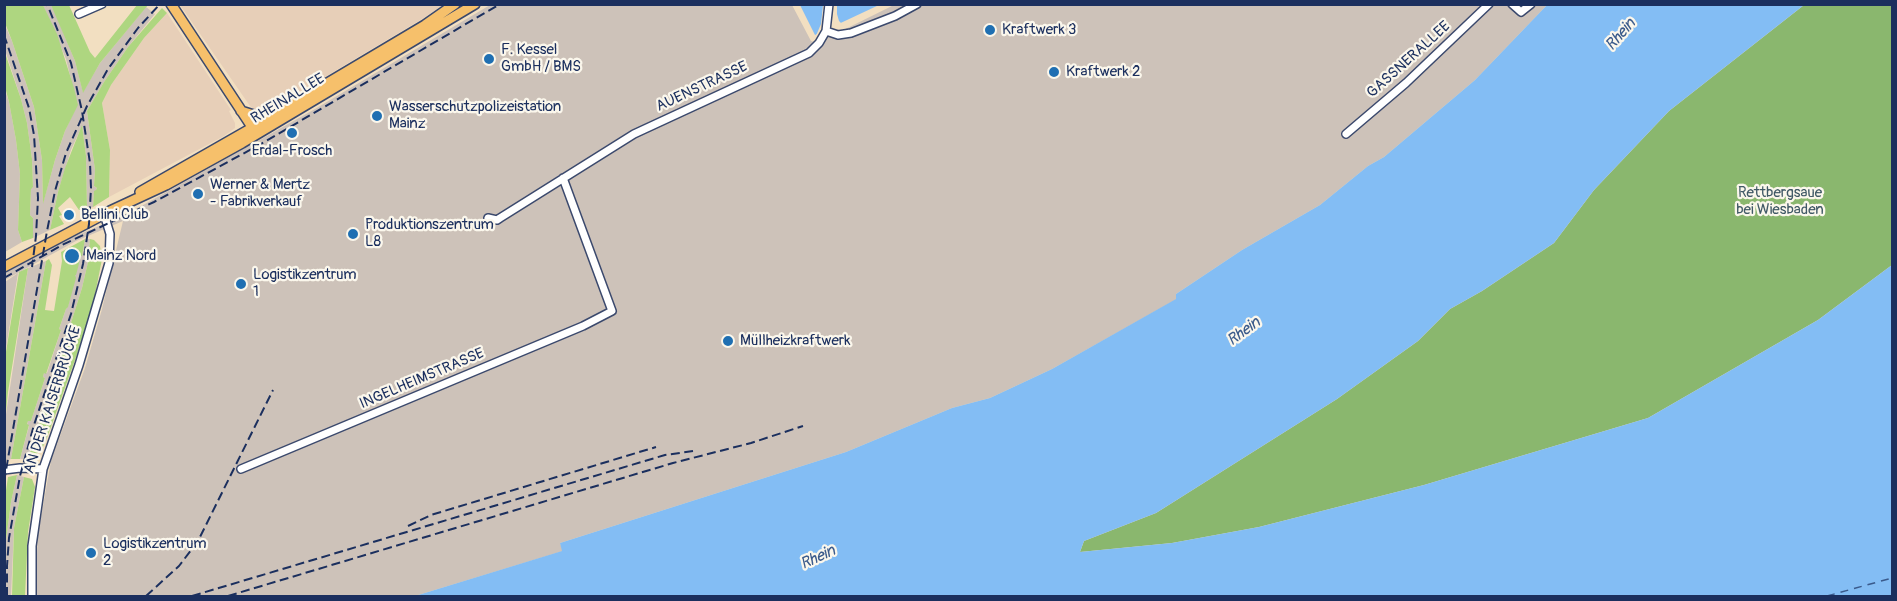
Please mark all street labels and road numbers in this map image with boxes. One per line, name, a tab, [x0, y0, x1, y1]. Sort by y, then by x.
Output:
street label: GASSNERALLEE	[1364, 18, 1454, 102]
street label: AUENSTRASSE	[653, 58, 751, 116]
street label: RHEINALLEE	[248, 70, 328, 128]
street label: AN DER KAISERBRÜCKE	[21, 324, 85, 476]
street label: INGELHEIMSTRASSE	[357, 345, 487, 413]

